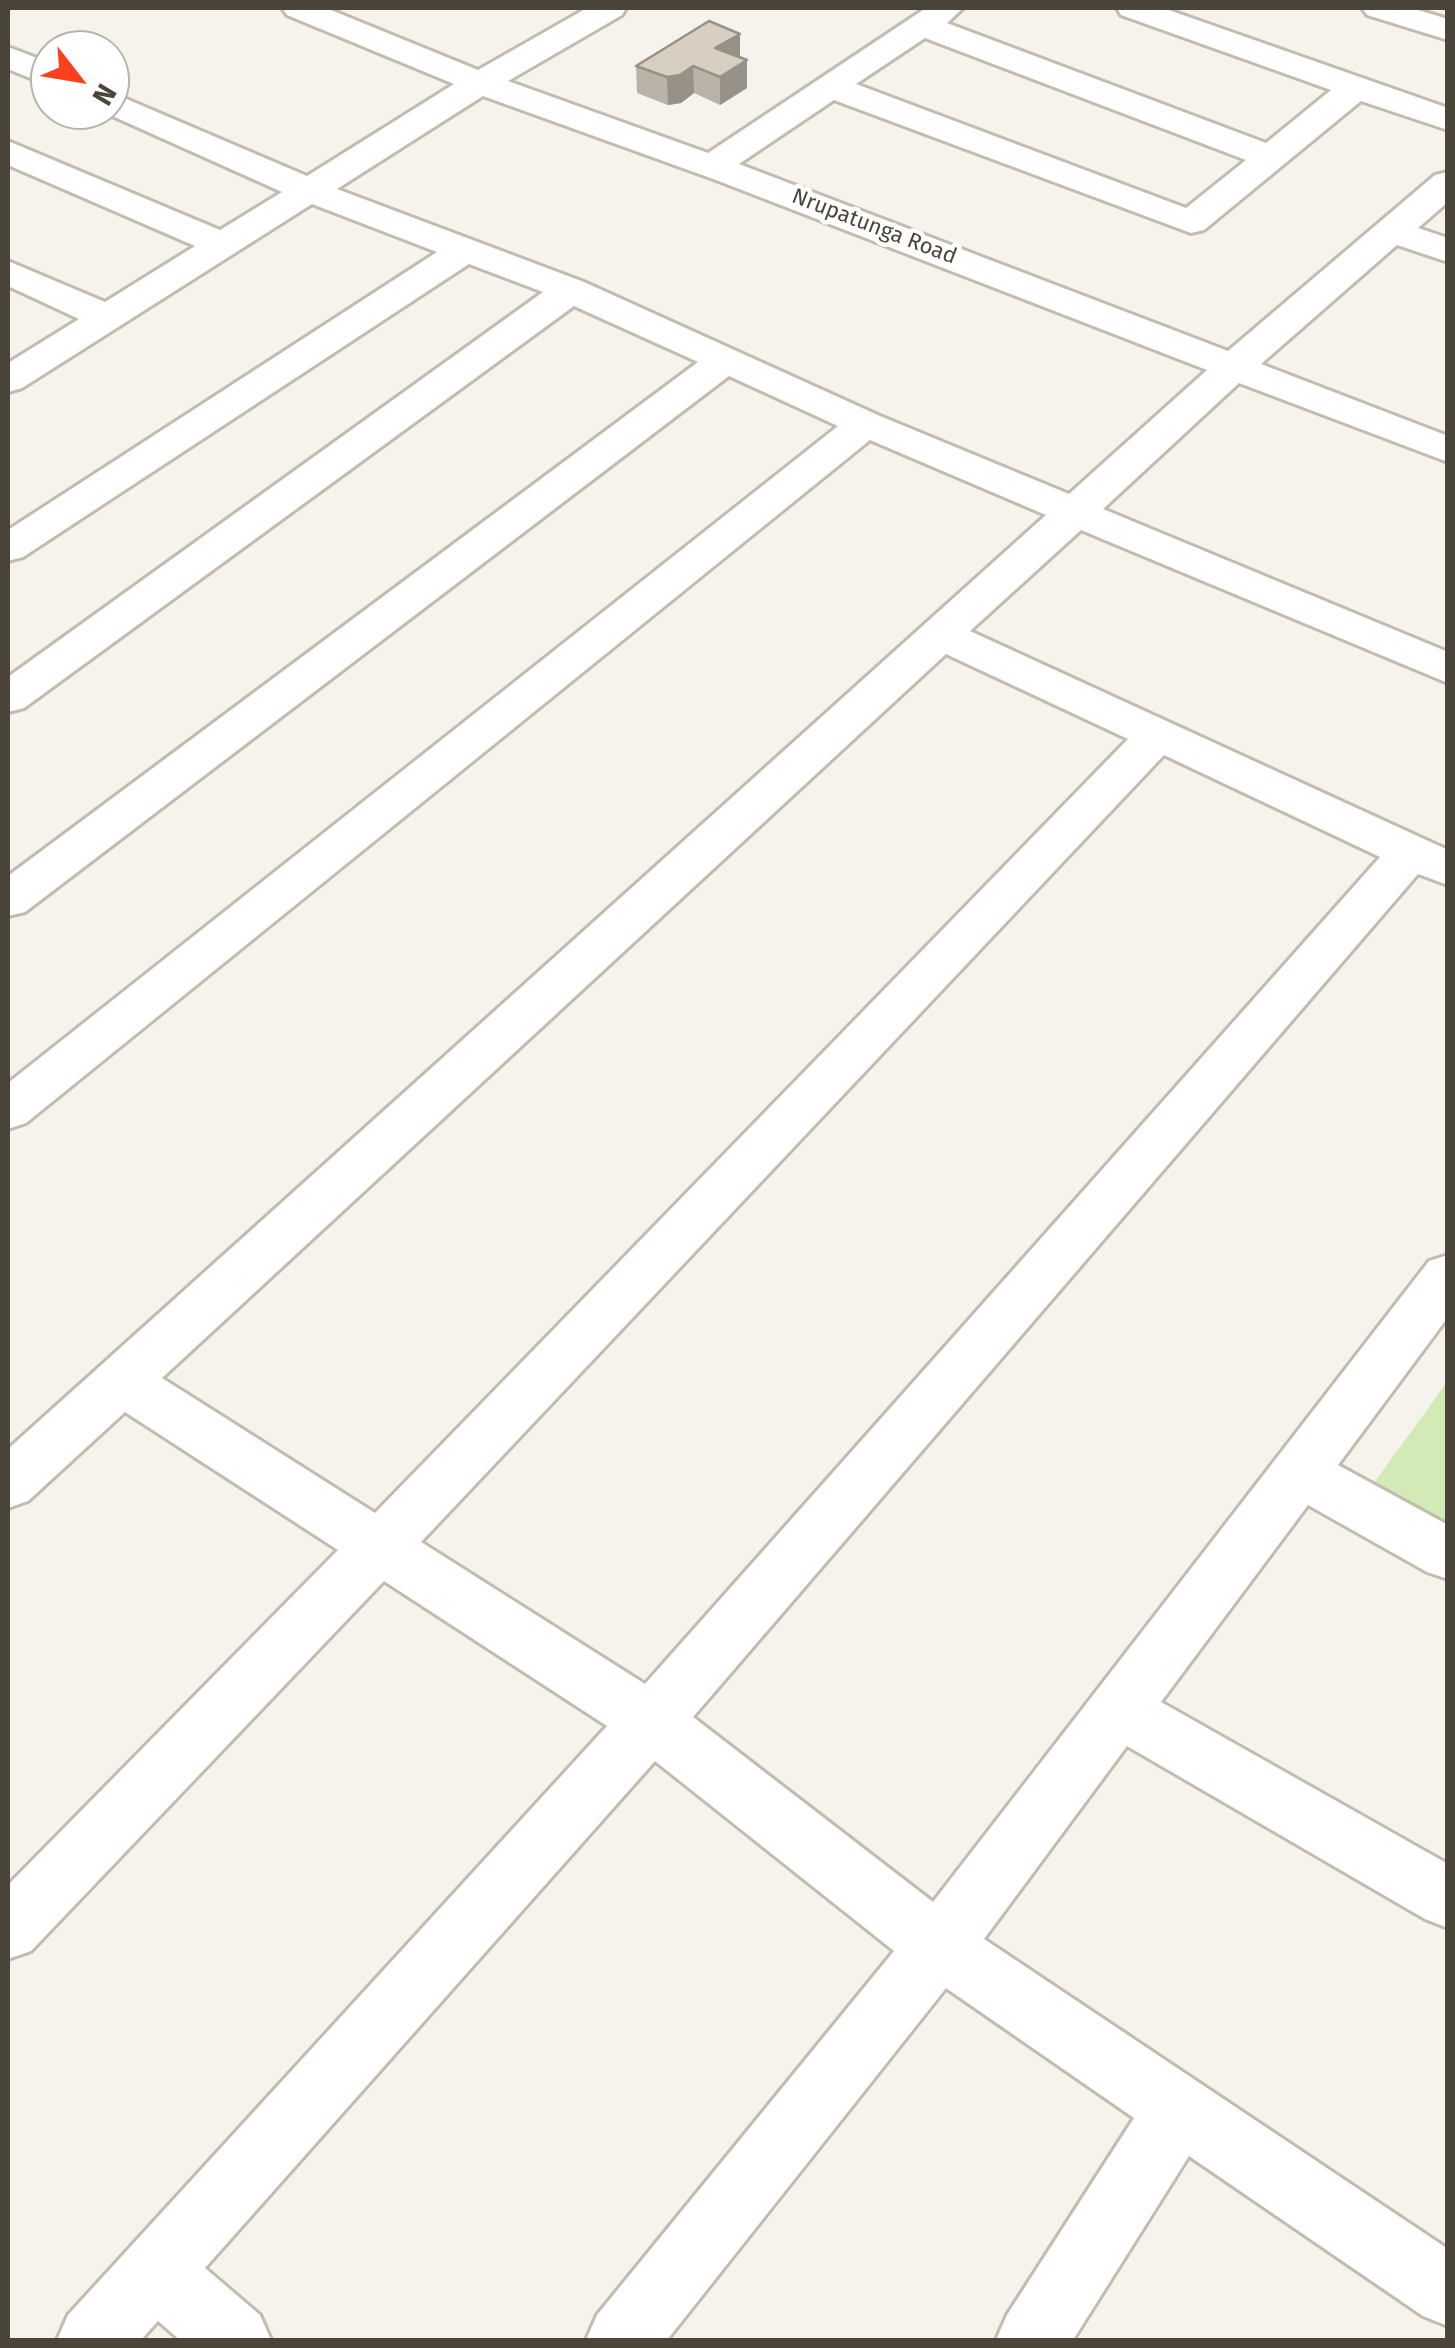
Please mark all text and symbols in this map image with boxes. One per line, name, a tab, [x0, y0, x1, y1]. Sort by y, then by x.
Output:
north arrow	[30, 30, 130, 130]
text: N	[86, 78, 123, 111]
street label: Nrupatunga Road	[788, 183, 960, 271]

